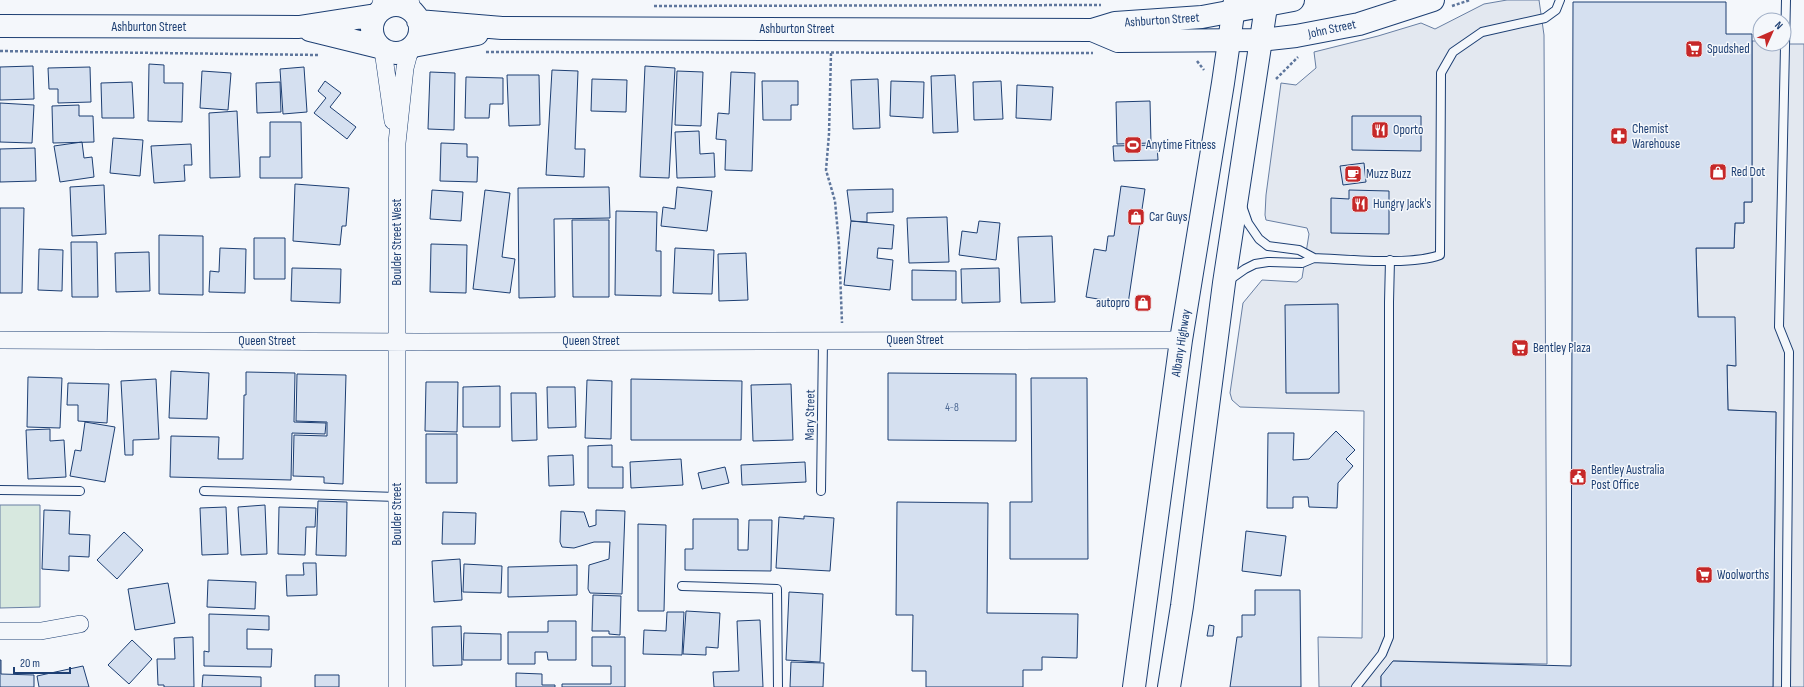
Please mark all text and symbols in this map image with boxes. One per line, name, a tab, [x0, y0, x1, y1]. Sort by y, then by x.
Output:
street label: Ashburton Street	[1123, 9, 1200, 31]
north arrow	[1752, 12, 1792, 52]
street label: John Street	[1306, 16, 1358, 42]
street label: Ashburton Street	[111, 19, 186, 35]
text: N	[1772, 19, 1785, 32]
street label: Ashburton Street	[759, 21, 834, 37]
supermarket icon: Spudshed	[1684, 39, 1704, 59]
place label: Spudshed	[1707, 41, 1750, 57]
restaurant icon: Oporto	[1370, 120, 1390, 140]
place label: Chemist Warehouse	[1632, 121, 1680, 152]
place label: Oporto	[1393, 122, 1423, 138]
pharmacy icon: Chemist Warehouse	[1609, 126, 1629, 146]
sports icon: Anytime Fitness	[1123, 135, 1143, 155]
place label: Anytime Fitness	[1145, 137, 1216, 153]
shop icon: Red Dot	[1708, 162, 1728, 182]
cafe icon: Muzz Buzz	[1343, 164, 1363, 184]
place label: Red Dot	[1731, 164, 1765, 180]
place label: Muzz Buzz	[1366, 166, 1411, 182]
restaurant icon: Hungry Jack's	[1350, 194, 1370, 214]
place label: Hungry Jack's	[1373, 196, 1432, 212]
street label: Boulder Street West	[389, 198, 405, 286]
shop icon: Car Guys	[1126, 207, 1146, 227]
place label: Car Guys	[1149, 209, 1188, 225]
shop icon: autopro	[1133, 293, 1153, 313]
place label: autopro	[1096, 295, 1130, 311]
street label: Albany Highway	[1168, 308, 1194, 379]
street label: Queen Street	[886, 332, 944, 348]
street label: Queen Street	[238, 333, 296, 349]
street label: Queen Street	[562, 333, 620, 349]
supermarket icon: Bentley Plaza	[1510, 338, 1530, 358]
place label: Bentley Plaza	[1533, 340, 1591, 356]
street label: Mary Street	[802, 389, 818, 441]
house number: 4-8	[945, 401, 959, 414]
place label: Bentley Australia Post Office	[1591, 462, 1665, 493]
public building icon: Bentley Australia Post Office	[1568, 467, 1588, 487]
street label: Boulder Street	[389, 483, 405, 545]
supermarket icon: Woolworths	[1694, 565, 1714, 585]
place label: Woolworths	[1717, 567, 1770, 583]
scale bar	[14, 649, 70, 675]
text: 20 m	[20, 656, 40, 671]

